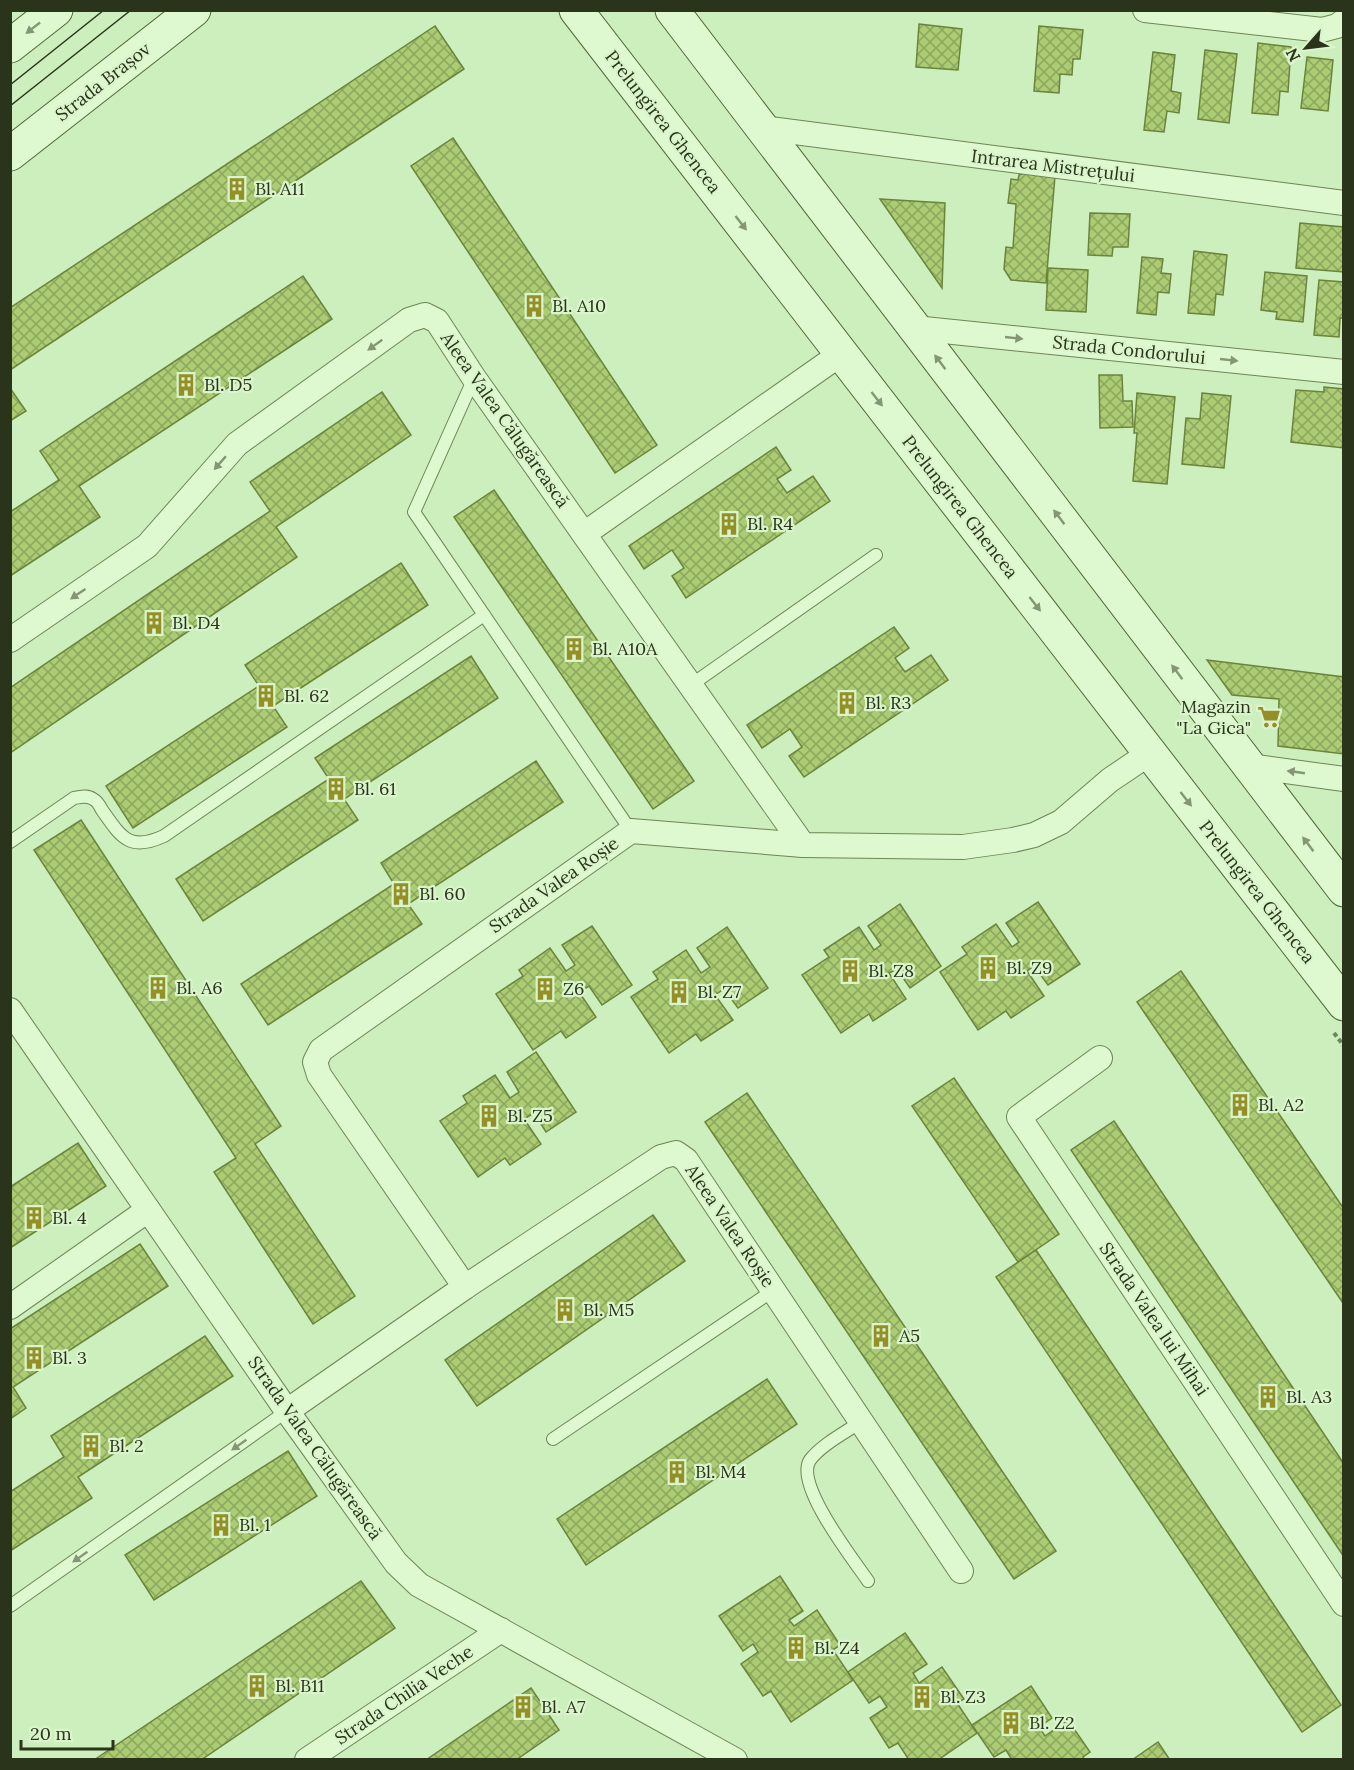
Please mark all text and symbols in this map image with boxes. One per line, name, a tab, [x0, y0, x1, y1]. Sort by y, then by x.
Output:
north arrow	[1276, 18, 1336, 78]
one-way arrow	[25, 22, 41, 35]
street label: Strada Brașov	[50, 37, 156, 126]
street label: Prelungirea Ghencea	[600, 45, 726, 198]
text: N	[1281, 45, 1304, 65]
street label: Intrarea Mistrețului	[970, 144, 1136, 187]
building icon: Bl. A11	[224, 176, 250, 202]
place label: Bl. A11	[255, 177, 304, 200]
one-way arrow	[735, 214, 747, 230]
building icon: Bl. A10	[521, 293, 547, 319]
place label: Bl. A10	[552, 294, 606, 317]
street label: Aleea Valea Călugărească	[435, 327, 575, 512]
street label: Strada Condorului	[1052, 330, 1207, 369]
one-way arrow	[1005, 333, 1024, 343]
one-way arrow	[367, 339, 383, 351]
one-way arrow	[934, 354, 947, 370]
one-way arrow	[1220, 355, 1239, 365]
building icon: Bl. D5	[173, 372, 199, 398]
place label: Bl. D5	[204, 373, 252, 396]
one-way arrow	[871, 392, 883, 407]
street label: Prelungirea Ghencea	[897, 430, 1023, 583]
one-way arrow	[214, 455, 227, 470]
one-way arrow	[1053, 510, 1065, 525]
building icon: Bl. R4	[716, 511, 742, 537]
place label: Bl. R4	[747, 512, 793, 535]
one-way arrow	[70, 588, 86, 600]
one-way arrow	[1028, 596, 1040, 611]
building icon: Bl. D4	[141, 610, 167, 636]
place label: Bl. D4	[172, 611, 221, 634]
building icon: Bl. A10A	[561, 636, 587, 662]
place label: Bl. A10A	[592, 637, 658, 660]
one-way arrow	[1171, 665, 1183, 681]
building icon: Bl. 62	[253, 683, 279, 709]
place label: Bl. 62	[284, 684, 329, 707]
building icon: Bl. R3	[834, 690, 860, 716]
place label: Bl. R3	[865, 691, 911, 714]
place label: Magazin "La Gica"	[1176, 695, 1251, 739]
supermarket icon: Magazin "La Gica"	[1256, 704, 1282, 730]
one-way arrow	[1286, 768, 1305, 777]
building icon: Bl. 61	[323, 776, 349, 802]
place label: Bl. 61	[354, 777, 396, 800]
one-way arrow	[1179, 792, 1191, 807]
street label: Prelungirea Ghencea	[1194, 815, 1320, 968]
street label: Strada Valea Roșie	[484, 831, 623, 938]
one-way arrow	[1302, 836, 1314, 852]
building icon: Bl. 60	[388, 881, 414, 907]
place label: Bl. 60	[419, 882, 466, 905]
building icon: Bl. Z9	[975, 955, 1001, 981]
place label: Bl. Z9	[1006, 956, 1052, 979]
building icon: Bl. Z8	[837, 958, 863, 984]
place label: Bl. Z8	[868, 959, 914, 982]
building icon: Bl. A6	[145, 975, 171, 1001]
place label: Bl. A6	[176, 976, 223, 999]
building icon: Z6	[532, 976, 558, 1002]
place label: Z6	[563, 977, 584, 1000]
building icon: Bl. Z7	[666, 979, 692, 1005]
place label: Bl. Z7	[697, 980, 741, 1003]
building icon: Bl. A2	[1227, 1092, 1253, 1118]
place label: Bl. A2	[1258, 1093, 1304, 1116]
building icon: Bl. Z5	[476, 1103, 502, 1129]
place label: Bl. Z5	[507, 1104, 553, 1127]
street label: Aleea Valea Roșie	[680, 1159, 780, 1292]
building icon: Bl. 4	[21, 1205, 47, 1231]
place label: Bl. 4	[52, 1206, 87, 1229]
street label: Strada Valea lui Mihai	[1094, 1238, 1214, 1400]
building icon: Bl. M5	[552, 1297, 578, 1323]
place label: Bl. M5	[583, 1298, 634, 1321]
building icon: A5	[868, 1323, 894, 1349]
place label: A5	[898, 1324, 920, 1347]
building icon: Bl. 3	[21, 1345, 47, 1371]
place label: Bl. 3	[52, 1346, 87, 1369]
street label: Strada Valea Călugărească	[243, 1352, 388, 1544]
building icon: Bl. A3	[1255, 1384, 1281, 1410]
place label: Bl. A3	[1286, 1385, 1332, 1408]
building icon: Bl. 2	[78, 1433, 104, 1459]
place label: Bl. 2	[109, 1434, 144, 1457]
one-way arrow	[232, 1439, 248, 1451]
building icon: Bl. M4	[664, 1459, 690, 1485]
place label: Bl. M4	[695, 1460, 747, 1483]
building icon: Bl. 1	[208, 1512, 234, 1538]
place label: Bl. 1	[239, 1513, 271, 1536]
one-way arrow	[73, 1551, 89, 1563]
building icon: Bl. Z4	[783, 1635, 809, 1661]
place label: Bl. Z4	[814, 1636, 860, 1659]
street label: Strada Chilia Veche	[330, 1640, 478, 1749]
building icon: Bl. B11	[244, 1673, 270, 1699]
place label: Bl. B11	[275, 1674, 324, 1697]
building icon: Bl. Z3	[909, 1684, 935, 1710]
place label: Bl. Z3	[940, 1685, 986, 1708]
building icon: Bl. A7	[510, 1694, 536, 1720]
place label: Bl. A7	[541, 1695, 585, 1718]
building icon: Bl. Z2	[998, 1710, 1024, 1736]
place label: Bl. Z2	[1029, 1711, 1075, 1734]
scale bar	[21, 1713, 112, 1751]
text: 20 m	[30, 1722, 72, 1745]

